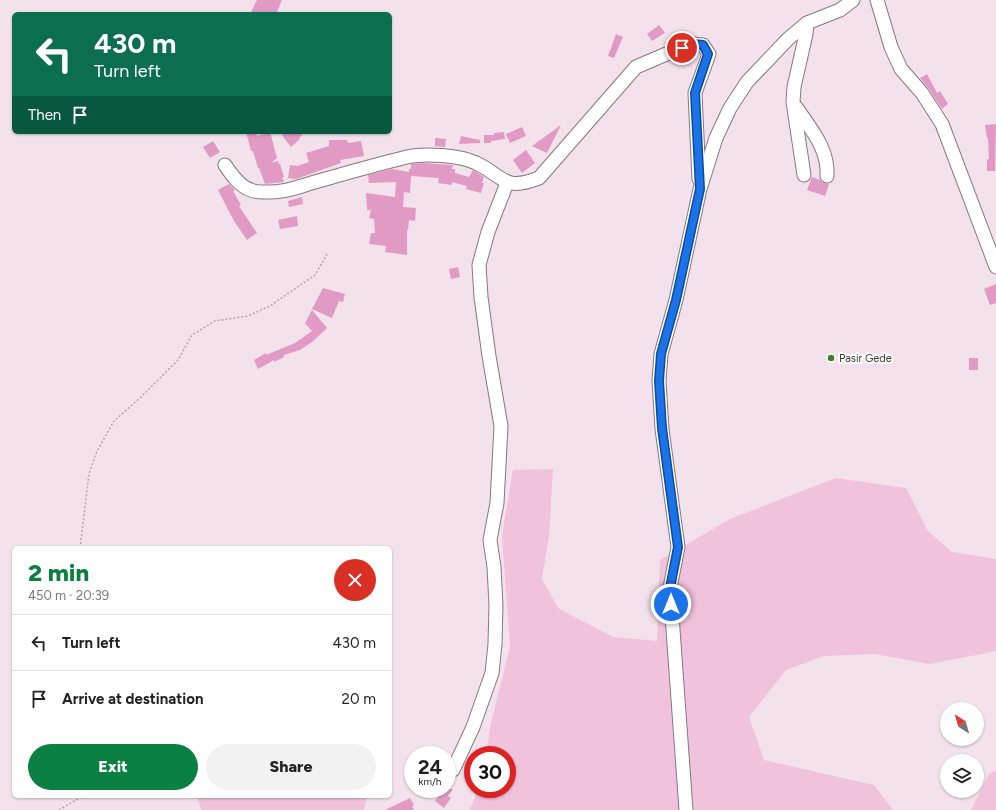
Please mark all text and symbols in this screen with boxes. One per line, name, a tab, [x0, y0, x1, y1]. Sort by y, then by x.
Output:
text: 430 m	[94, 26, 177, 60]
icon: left	[28, 28, 80, 80]
pin	[665, 31, 699, 65]
icon: arrive	[671, 37, 693, 59]
text: Turn left	[94, 60, 161, 82]
icon: arrive	[69, 104, 91, 126]
text: Then	[28, 106, 61, 124]
place label: Pasir Gede	[839, 352, 892, 365]
marker: Pasir Gede	[826, 353, 836, 363]
text: 2 min	[28, 558, 89, 587]
button: close	[334, 559, 376, 601]
position arrow	[650, 583, 692, 625]
text: 450 m · 20:39	[28, 588, 109, 603]
icon: left	[28, 632, 50, 654]
text: Turn left	[62, 634, 120, 652]
text: 430 m	[332, 634, 376, 652]
icon: arrive	[28, 688, 50, 710]
text: Arrive at destination	[62, 690, 203, 708]
text: 20 m	[342, 690, 376, 708]
north arrow	[940, 702, 984, 746]
map controls	[940, 702, 984, 798]
button: Exit	[28, 744, 198, 790]
button: Share	[206, 744, 376, 790]
speed limit sign: 30	[464, 746, 516, 798]
button: layers	[940, 754, 984, 798]
text: 24	[418, 755, 442, 779]
text: km/h	[419, 775, 441, 788]

